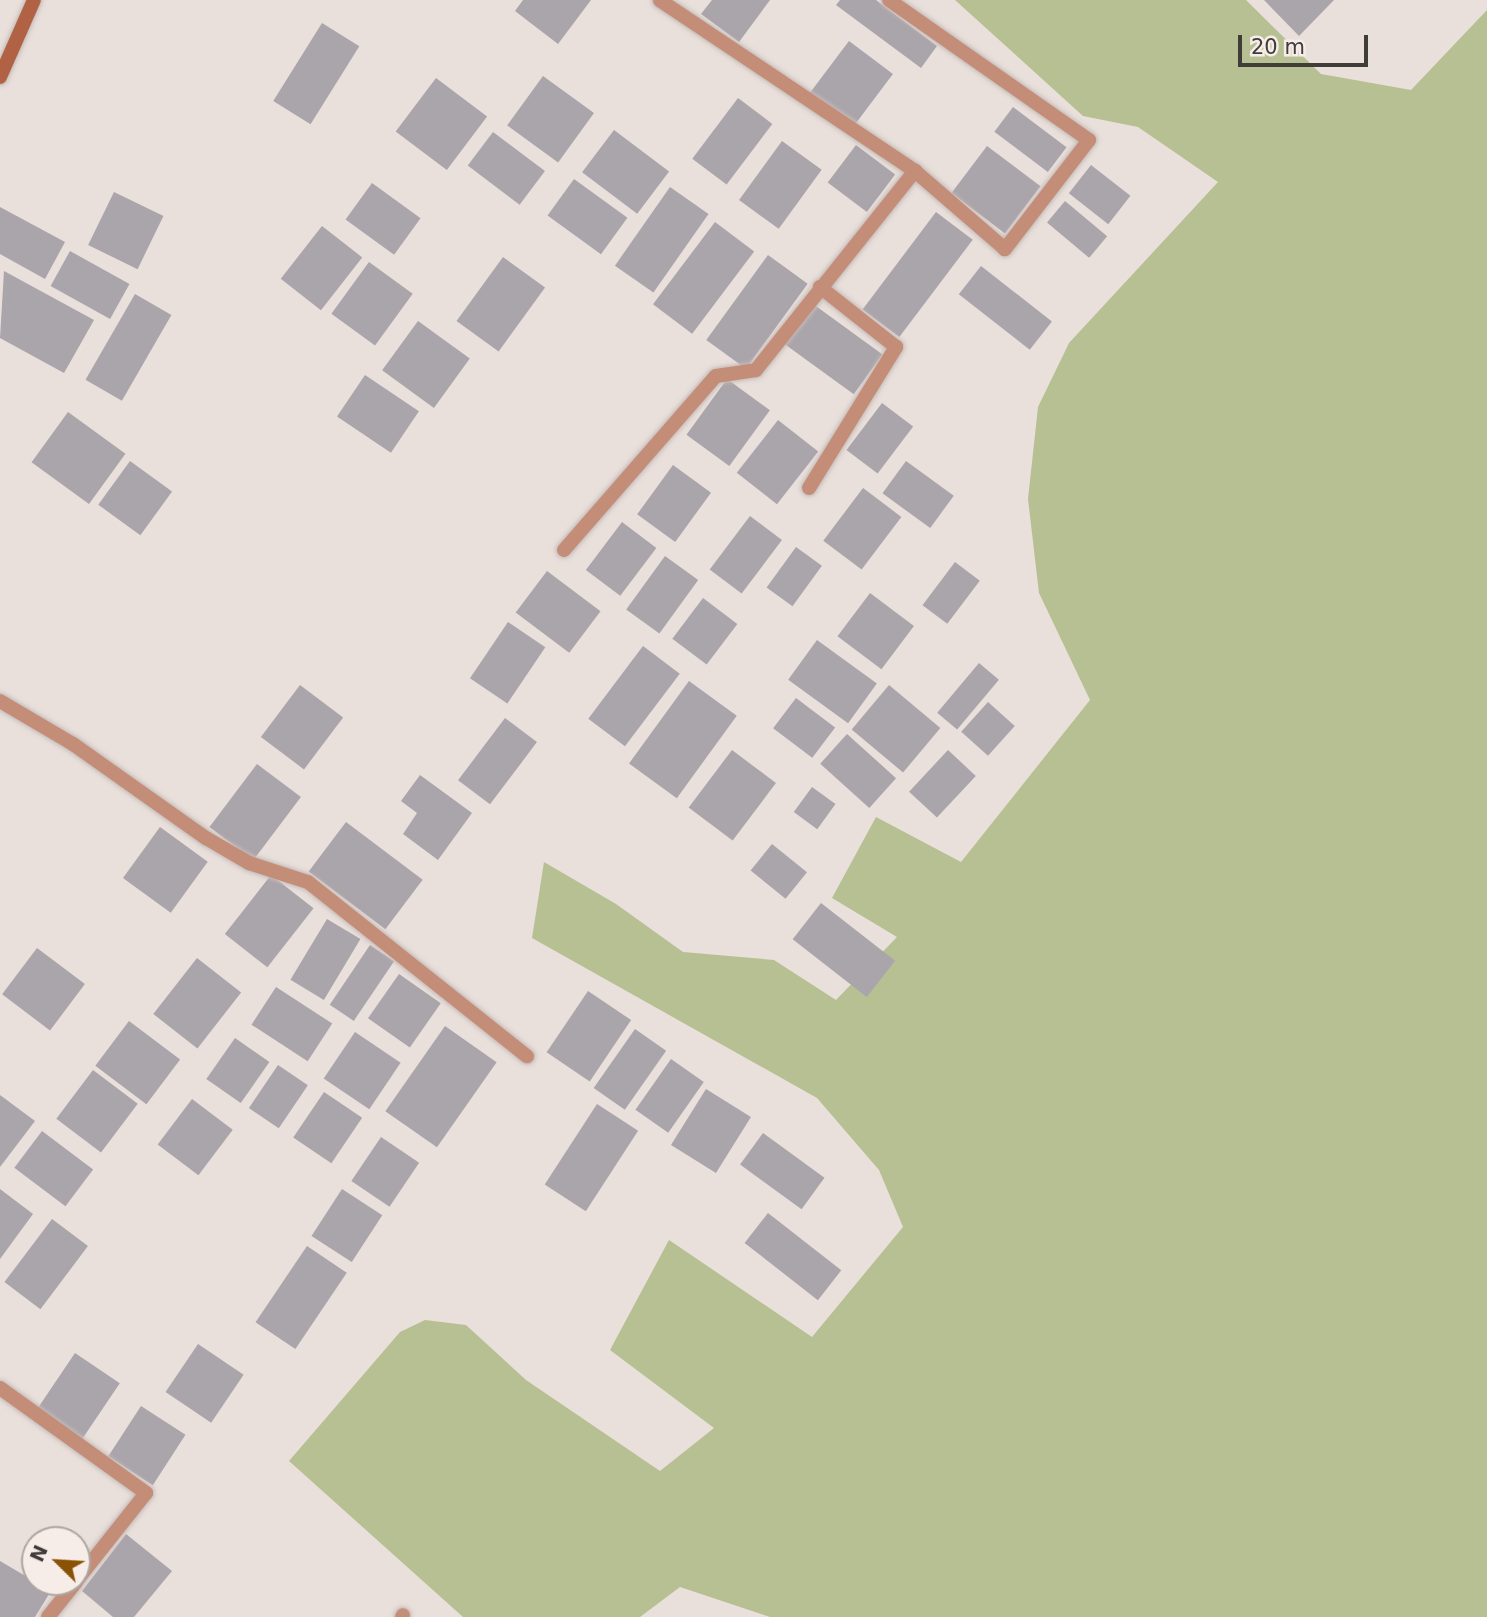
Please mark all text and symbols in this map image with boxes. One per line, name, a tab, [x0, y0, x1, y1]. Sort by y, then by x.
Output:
scale bar	[1242, 21, 1372, 65]
text: 20 m	[1251, 35, 1305, 59]
north arrow	[21, 1526, 91, 1596]
text: N	[25, 1542, 52, 1565]

